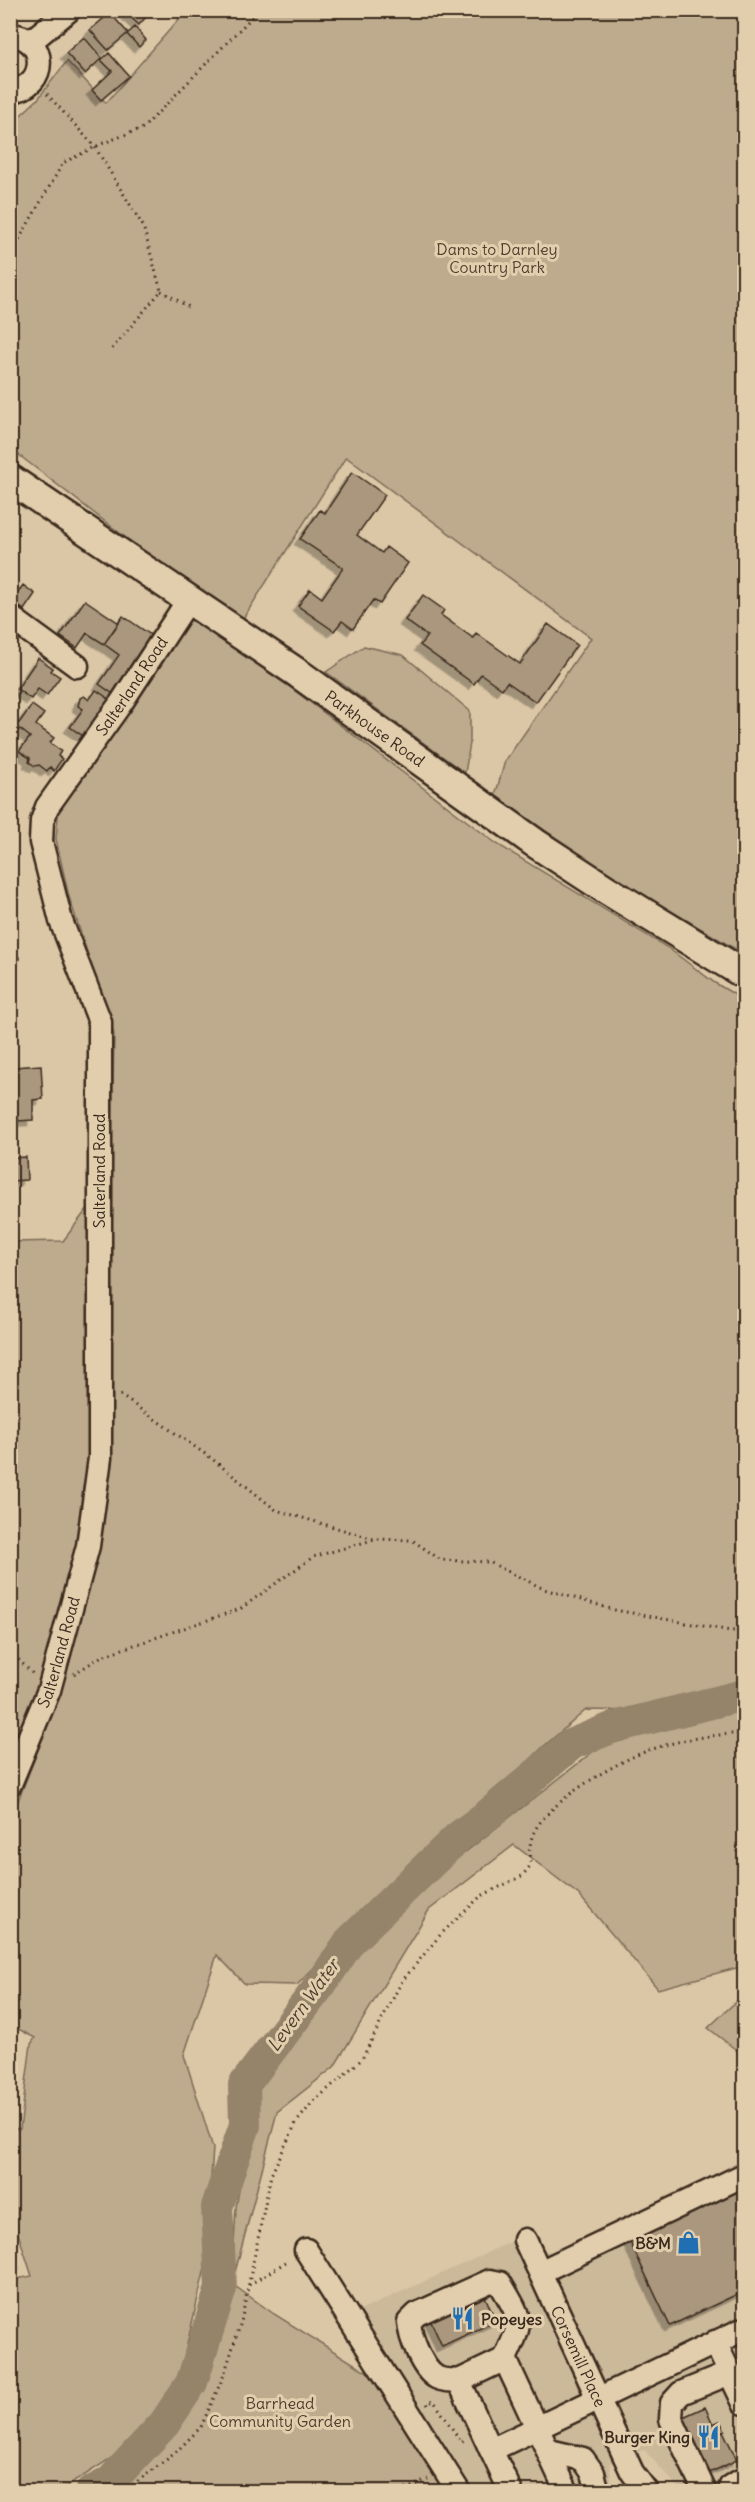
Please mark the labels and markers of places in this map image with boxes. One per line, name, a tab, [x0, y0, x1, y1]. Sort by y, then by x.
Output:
shop icon: B&M	[676, 2230, 702, 2256]
place label: B&M	[635, 2233, 671, 2253]
restaurant icon: Popeyes	[450, 2306, 476, 2332]
place label: Popeyes	[481, 2309, 542, 2330]
restaurant icon: Burger King	[695, 2424, 721, 2450]
place label: Burger King	[604, 2427, 690, 2448]

